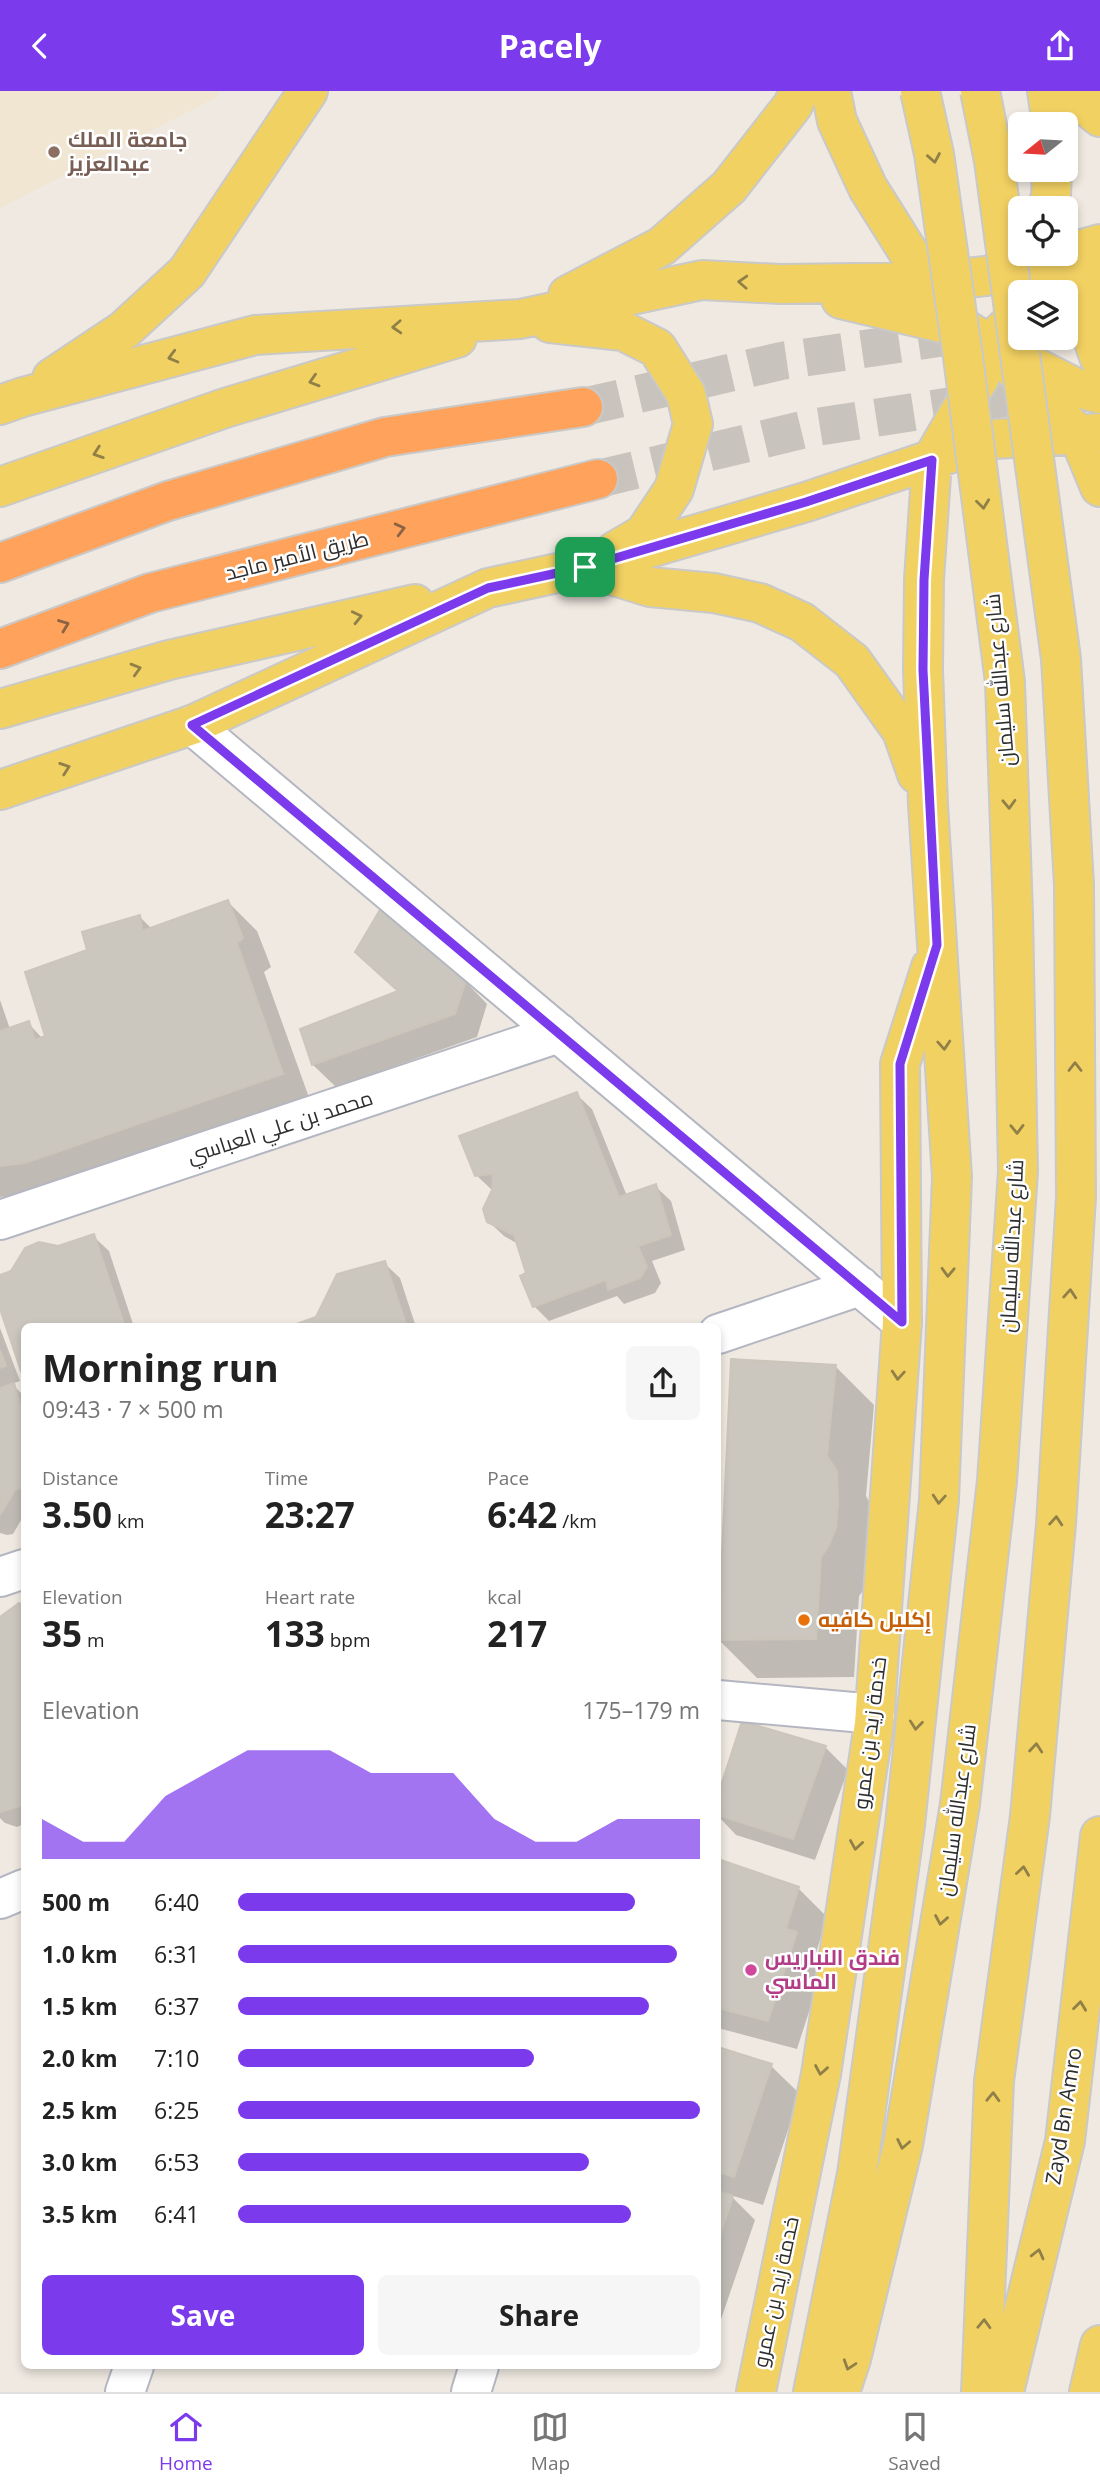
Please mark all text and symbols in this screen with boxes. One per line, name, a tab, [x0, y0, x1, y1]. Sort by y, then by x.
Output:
text: Pacely	[499, 24, 601, 67]
icon: back	[21, 27, 59, 65]
icon: share	[1041, 27, 1079, 65]
north arrow	[1008, 112, 1078, 182]
map controls	[1008, 112, 1078, 350]
place label: جامعة الملك عبدالعزيز	[67, 125, 187, 177]
marker: جامعة الملك عبدالعزيز	[46, 144, 62, 160]
one-way arrow	[926, 152, 941, 164]
button: locate	[1008, 196, 1078, 266]
one-way arrow	[737, 275, 748, 290]
button: layers	[1008, 280, 1078, 350]
one-way arrow	[391, 319, 402, 334]
one-way arrow	[167, 349, 179, 363]
one-way arrow	[308, 373, 320, 388]
one-way arrow	[92, 445, 105, 459]
one-way arrow	[975, 498, 990, 510]
one-way arrow	[394, 523, 406, 537]
street label: طريق الأمير ماجد	[222, 524, 371, 586]
pin	[555, 537, 615, 597]
icon: arrive	[566, 548, 604, 586]
street label: شارع عبدالله سليمان	[977, 592, 1022, 768]
one-way arrow	[351, 611, 363, 626]
one-way arrow	[57, 619, 69, 633]
one-way arrow	[130, 663, 142, 678]
one-way arrow	[58, 762, 70, 776]
one-way arrow	[1002, 799, 1017, 810]
one-way arrow	[936, 1039, 951, 1050]
one-way arrow	[1067, 1061, 1083, 1072]
street label: محمد بن علي العباسي	[183, 1083, 377, 1172]
one-way arrow	[1010, 1124, 1025, 1135]
street label: شارع عبدالله سليمان	[992, 1159, 1031, 1333]
one-way arrow	[941, 1267, 956, 1278]
one-way arrow	[1062, 1288, 1077, 1299]
text: Morning run	[42, 1341, 279, 1393]
button: share	[626, 1346, 700, 1420]
one-way arrow	[891, 1370, 906, 1381]
text: 09:43 · 7 × 500 m	[42, 1393, 224, 1425]
text: Distance	[42, 1465, 118, 1491]
text: Time	[265, 1465, 308, 1491]
text: Pace	[487, 1465, 529, 1491]
text: 3.50	[42, 1491, 112, 1538]
text: 23:27	[265, 1491, 355, 1538]
text: 6:42	[487, 1491, 557, 1538]
one-way arrow	[931, 1494, 946, 1505]
text: km	[112, 1508, 145, 1534]
text: /km	[557, 1508, 597, 1534]
one-way arrow	[1048, 1515, 1063, 1526]
text: Elevation	[42, 1584, 123, 1610]
text: Heart rate	[265, 1584, 355, 1610]
text: kcal	[487, 1584, 522, 1610]
place label: إكليل كافيه	[818, 1605, 931, 1634]
text: 35	[42, 1610, 82, 1657]
text: 133	[265, 1610, 325, 1657]
text: 217	[487, 1610, 547, 1657]
marker: إكليل كافيه	[796, 1612, 812, 1628]
text: m	[82, 1627, 105, 1653]
text: bpm	[325, 1627, 370, 1653]
street label: خدمة زيد بن عمرو	[846, 1655, 892, 1811]
text: Elevation	[42, 1694, 140, 1726]
text: 175–179 m	[582, 1694, 700, 1726]
one-way arrow	[908, 1720, 923, 1731]
street label: شارع عبدالله سليمان	[930, 1722, 983, 1898]
one-way arrow	[1028, 1742, 1043, 1753]
one-way arrow	[849, 1839, 864, 1851]
one-way arrow	[1015, 1865, 1030, 1877]
text: 500 m	[42, 1886, 110, 1918]
text: 6:40	[154, 1886, 200, 1918]
one-way arrow	[934, 1914, 949, 1926]
text: 1.0 km	[42, 1938, 118, 1970]
text: 6:31	[154, 1938, 200, 1970]
place label: فندق النباريس الماسي	[765, 1943, 900, 1998]
marker: فندق النباريس الماسي	[743, 1962, 759, 1978]
text: 1.5 km	[42, 1990, 118, 2022]
text: 6:37	[154, 1990, 200, 2022]
one-way arrow	[1073, 2001, 1088, 2012]
text: 2.0 km	[42, 2042, 118, 2074]
text: 7:10	[154, 2042, 200, 2074]
street label: Zayd Bn Amro	[1038, 2045, 1088, 2186]
one-way arrow	[815, 2064, 830, 2076]
one-way arrow	[986, 2091, 1001, 2102]
text: 2.5 km	[42, 2094, 118, 2126]
text: 6:25	[154, 2094, 200, 2126]
one-way arrow	[896, 2138, 911, 2150]
text: 3.0 km	[42, 2146, 118, 2178]
text: 6:53	[154, 2146, 200, 2178]
text: 3.5 km	[42, 2198, 118, 2230]
text: 6:41	[154, 2198, 200, 2230]
street label: خدمة زيد بن عمرو	[745, 2214, 805, 2370]
one-way arrow	[1030, 2248, 1044, 2260]
button: Save	[42, 2275, 364, 2355]
button: Share	[378, 2275, 700, 2355]
one-way arrow	[976, 2318, 991, 2329]
one-way arrow	[843, 2358, 857, 2371]
tab: Home	[159, 2408, 213, 2476]
tab: Map	[531, 2408, 570, 2476]
tab: Saved	[888, 2408, 941, 2476]

